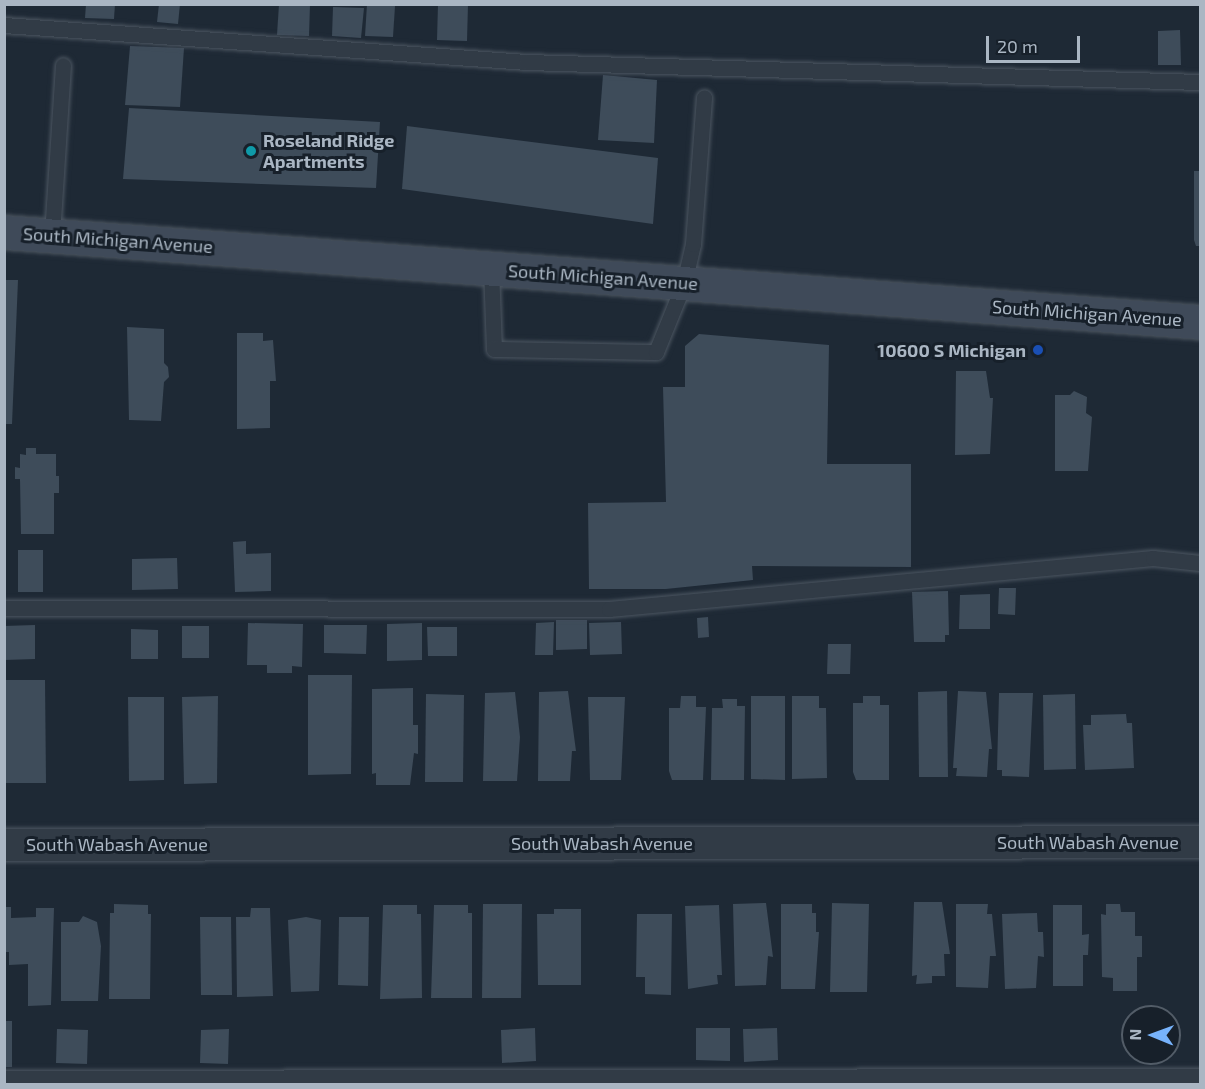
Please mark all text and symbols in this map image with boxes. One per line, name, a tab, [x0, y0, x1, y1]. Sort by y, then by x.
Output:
scale bar	[989, 24, 1084, 62]
text: 20 m	[997, 35, 1038, 57]
place label: Roseland Ridge Apartments	[263, 130, 394, 172]
marker: Roseland Ridge Apartments	[244, 144, 258, 158]
street label: South Michigan Avenue	[22, 223, 214, 257]
street label: South Michigan Avenue	[507, 260, 699, 294]
street label: South Michigan Avenue	[991, 296, 1183, 330]
place label: 10600 S Michigan	[877, 339, 1026, 361]
marker: 10600 S Michigan	[1031, 343, 1045, 357]
street label: South Wabash Avenue	[997, 831, 1179, 853]
street label: South Wabash Avenue	[511, 832, 693, 854]
street label: South Wabash Avenue	[26, 833, 208, 855]
north arrow	[1121, 1005, 1181, 1065]
text: N	[1125, 1029, 1144, 1041]

